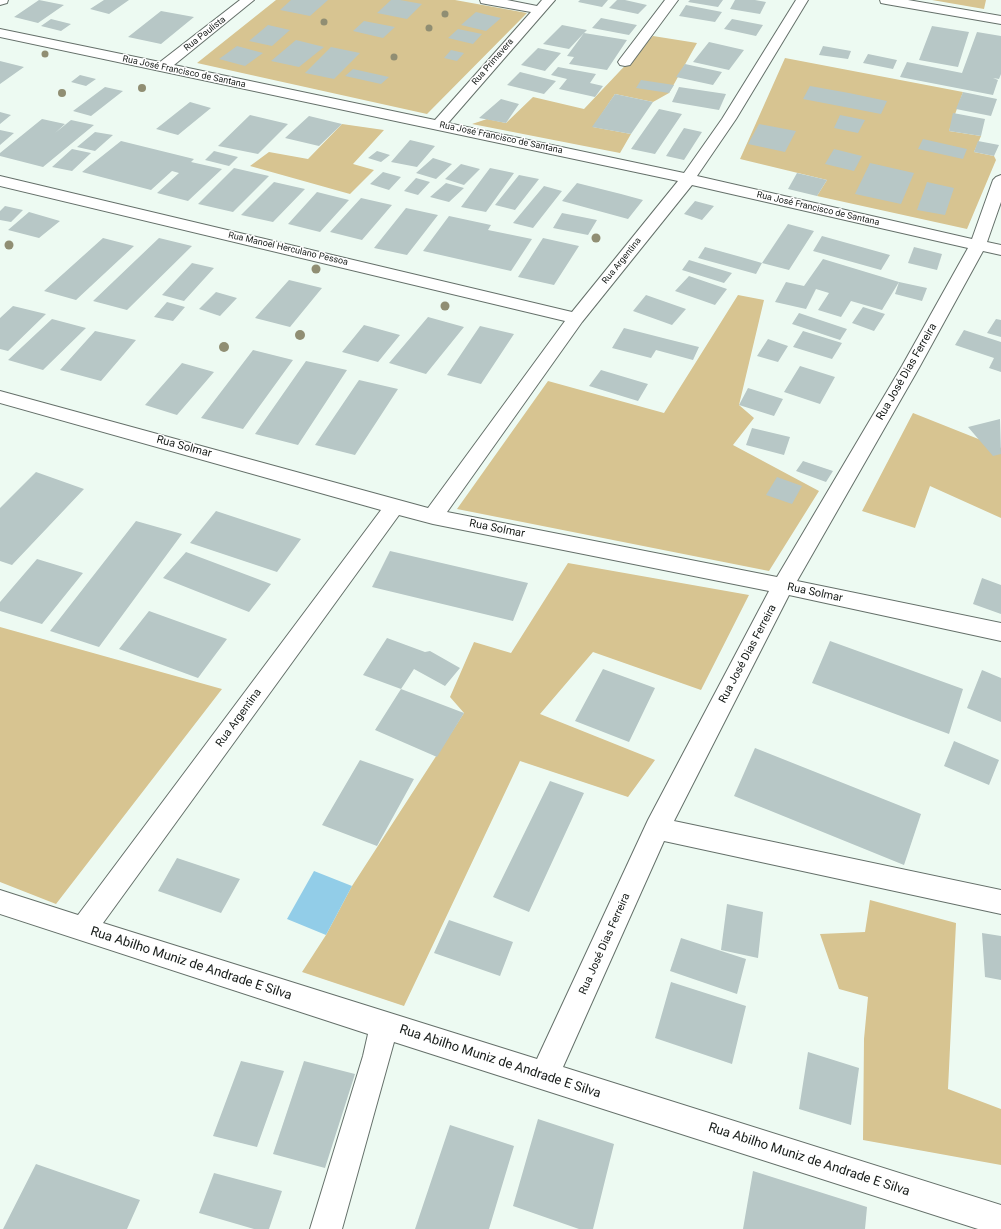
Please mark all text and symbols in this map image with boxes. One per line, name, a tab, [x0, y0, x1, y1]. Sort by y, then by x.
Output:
street label: Rua Paulista	[182, 14, 228, 54]
street label: Rua Primavera	[470, 37, 516, 87]
street label: Rua José Francisco de Santana	[121, 54, 247, 90]
street label: Rua José Francisco de Santana	[438, 120, 564, 156]
street label: Rua José Francisco de Santana	[756, 190, 880, 228]
street label: Rua Manoel Herculano Pessoa	[227, 230, 349, 268]
street label: Rua Argentina	[600, 236, 644, 286]
street label: Rua José Dias Ferreira	[874, 321, 940, 423]
street label: Rua Solmar	[155, 433, 213, 461]
street label: Rua Solmar	[468, 517, 526, 541]
street label: Rua Solmar	[786, 581, 844, 605]
street label: Rua José Dias Ferreira	[716, 603, 780, 705]
street label: Rua Argentina	[213, 686, 265, 750]
street label: Rua José Dias Ferreira	[577, 891, 633, 997]
street label: Rua Abilho Muniz de Andrade E Silva	[88, 924, 294, 1004]
street label: Rua Abilho Muniz de Andrade E Silva	[397, 1022, 603, 1102]
street label: Rua Abilho Muniz de Andrade E Silva	[706, 1120, 912, 1200]

